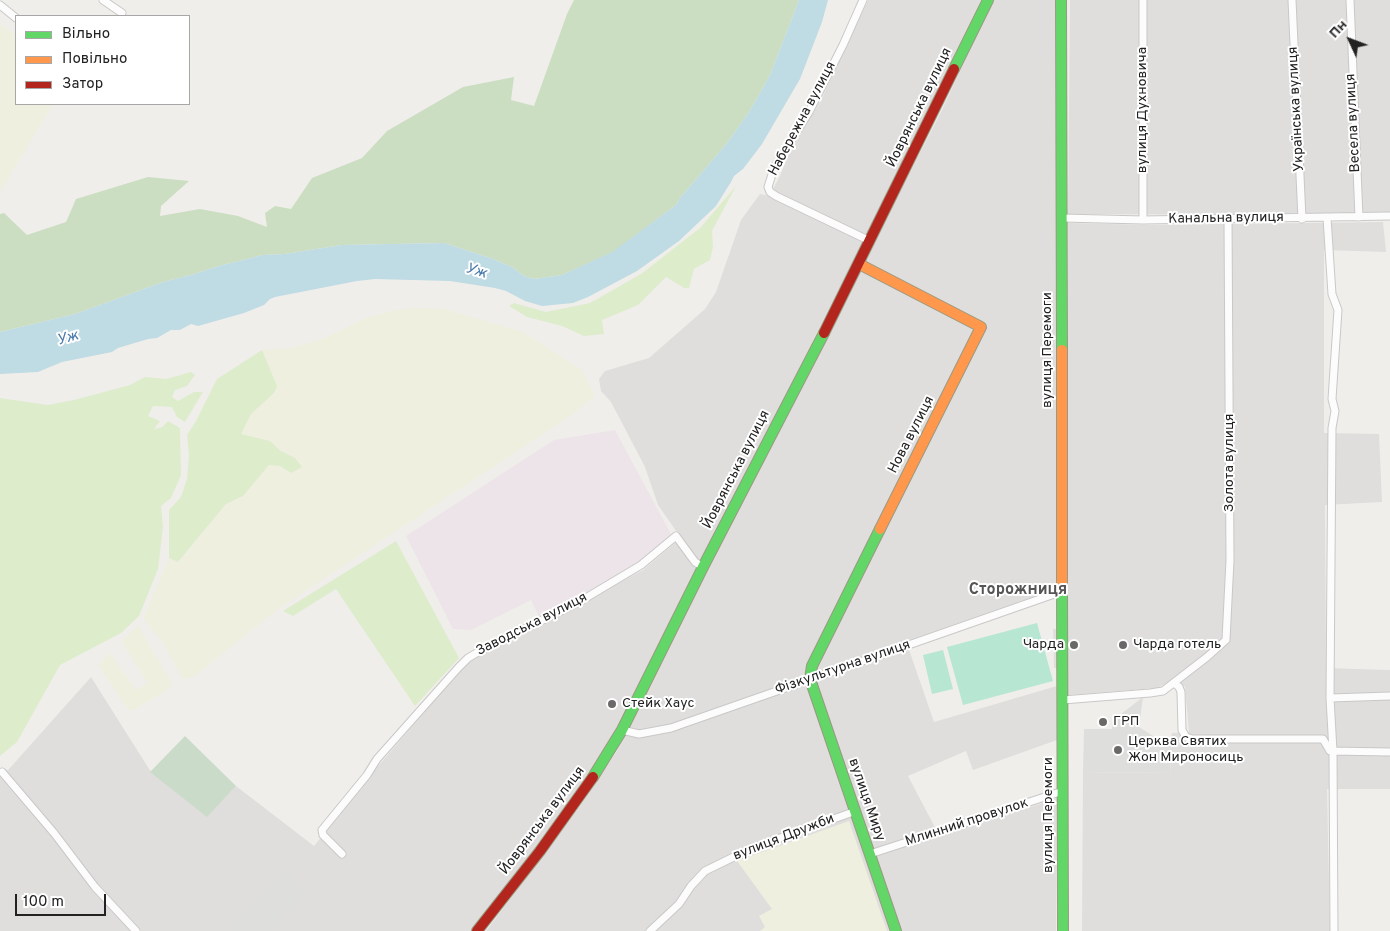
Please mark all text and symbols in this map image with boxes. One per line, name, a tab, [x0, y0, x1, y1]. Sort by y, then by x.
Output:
legend	[15, 15, 190, 105]
north arrow	[1325, 15, 1375, 65]
text: Пн	[1326, 17, 1351, 42]
text: Вільно	[62, 25, 110, 44]
street label: Йоврянська вулиця	[884, 45, 956, 171]
street label: Українська вулиця	[1285, 46, 1309, 172]
street label: вулиця Духновича	[1135, 47, 1151, 173]
text: Повільно	[62, 50, 127, 69]
street label: Набережна вулиця	[766, 59, 840, 179]
street label: Весела вулиця	[1343, 73, 1365, 173]
text: Затор	[62, 75, 103, 94]
street label: Канальна вулиця	[1168, 210, 1284, 228]
water label: Уж	[463, 260, 489, 284]
street label: вулиця Перемоги	[1040, 292, 1056, 408]
water label: Уж	[55, 327, 81, 351]
street label: Нова вулиця	[885, 394, 939, 476]
street label: Йоврянська вулиця	[700, 408, 774, 532]
street label: Золота вулиця	[1222, 414, 1238, 512]
district label: Сторожниця	[969, 581, 1067, 601]
street label: Заводська вулиця	[474, 590, 590, 660]
street label: Фізкультурна вулиця	[773, 637, 913, 699]
place label: Чарда	[1023, 637, 1064, 653]
place label: Чарда готель	[1133, 637, 1221, 653]
marker: Чарда	[1068, 639, 1080, 651]
marker: Чарда готель	[1117, 639, 1129, 651]
place label: Стейк Хаус	[622, 696, 695, 712]
marker: Стейк Хаус	[606, 698, 618, 710]
place label: ГРП	[1113, 714, 1139, 730]
marker: ГРП	[1097, 716, 1109, 728]
place label: Церква Святих Жон Мироносиць	[1128, 734, 1243, 766]
marker: Церква Святих Жон Мироносиць	[1112, 744, 1124, 756]
street label: вулиця Миру	[844, 756, 888, 844]
street label: вулиця Перемоги	[1041, 757, 1057, 873]
street label: Йоврянська вулиця	[497, 764, 589, 878]
street label: Млинний провулок	[903, 795, 1031, 851]
street label: вулиця Дружби	[731, 811, 837, 865]
scale bar	[18, 884, 109, 916]
text: 100 m	[23, 893, 64, 912]

